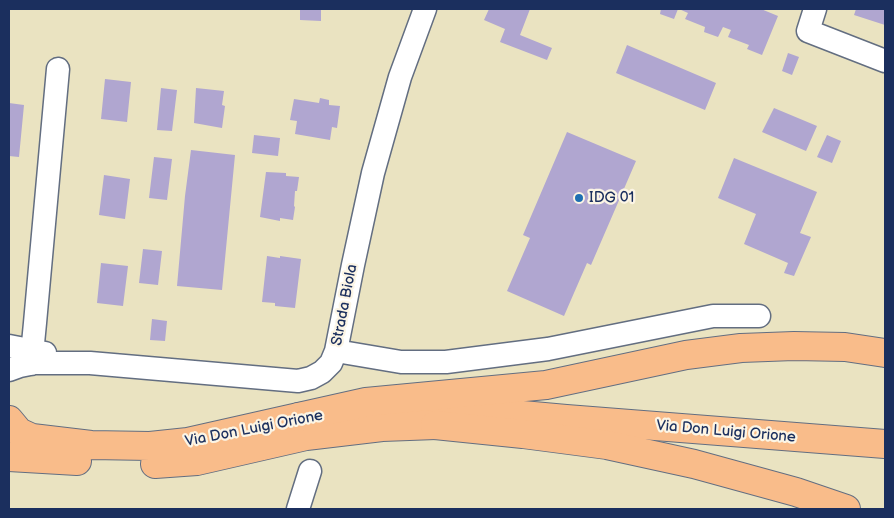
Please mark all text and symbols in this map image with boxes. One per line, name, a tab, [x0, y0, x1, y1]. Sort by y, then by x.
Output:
place label: IDG 01	[589, 189, 634, 207]
marker: IDG 01	[573, 192, 585, 204]
street label: Strada Biola	[328, 263, 362, 347]
street label: Via Don Luigi Orione	[184, 407, 324, 451]
street label: Via Don Luigi Orione	[655, 417, 797, 447]

